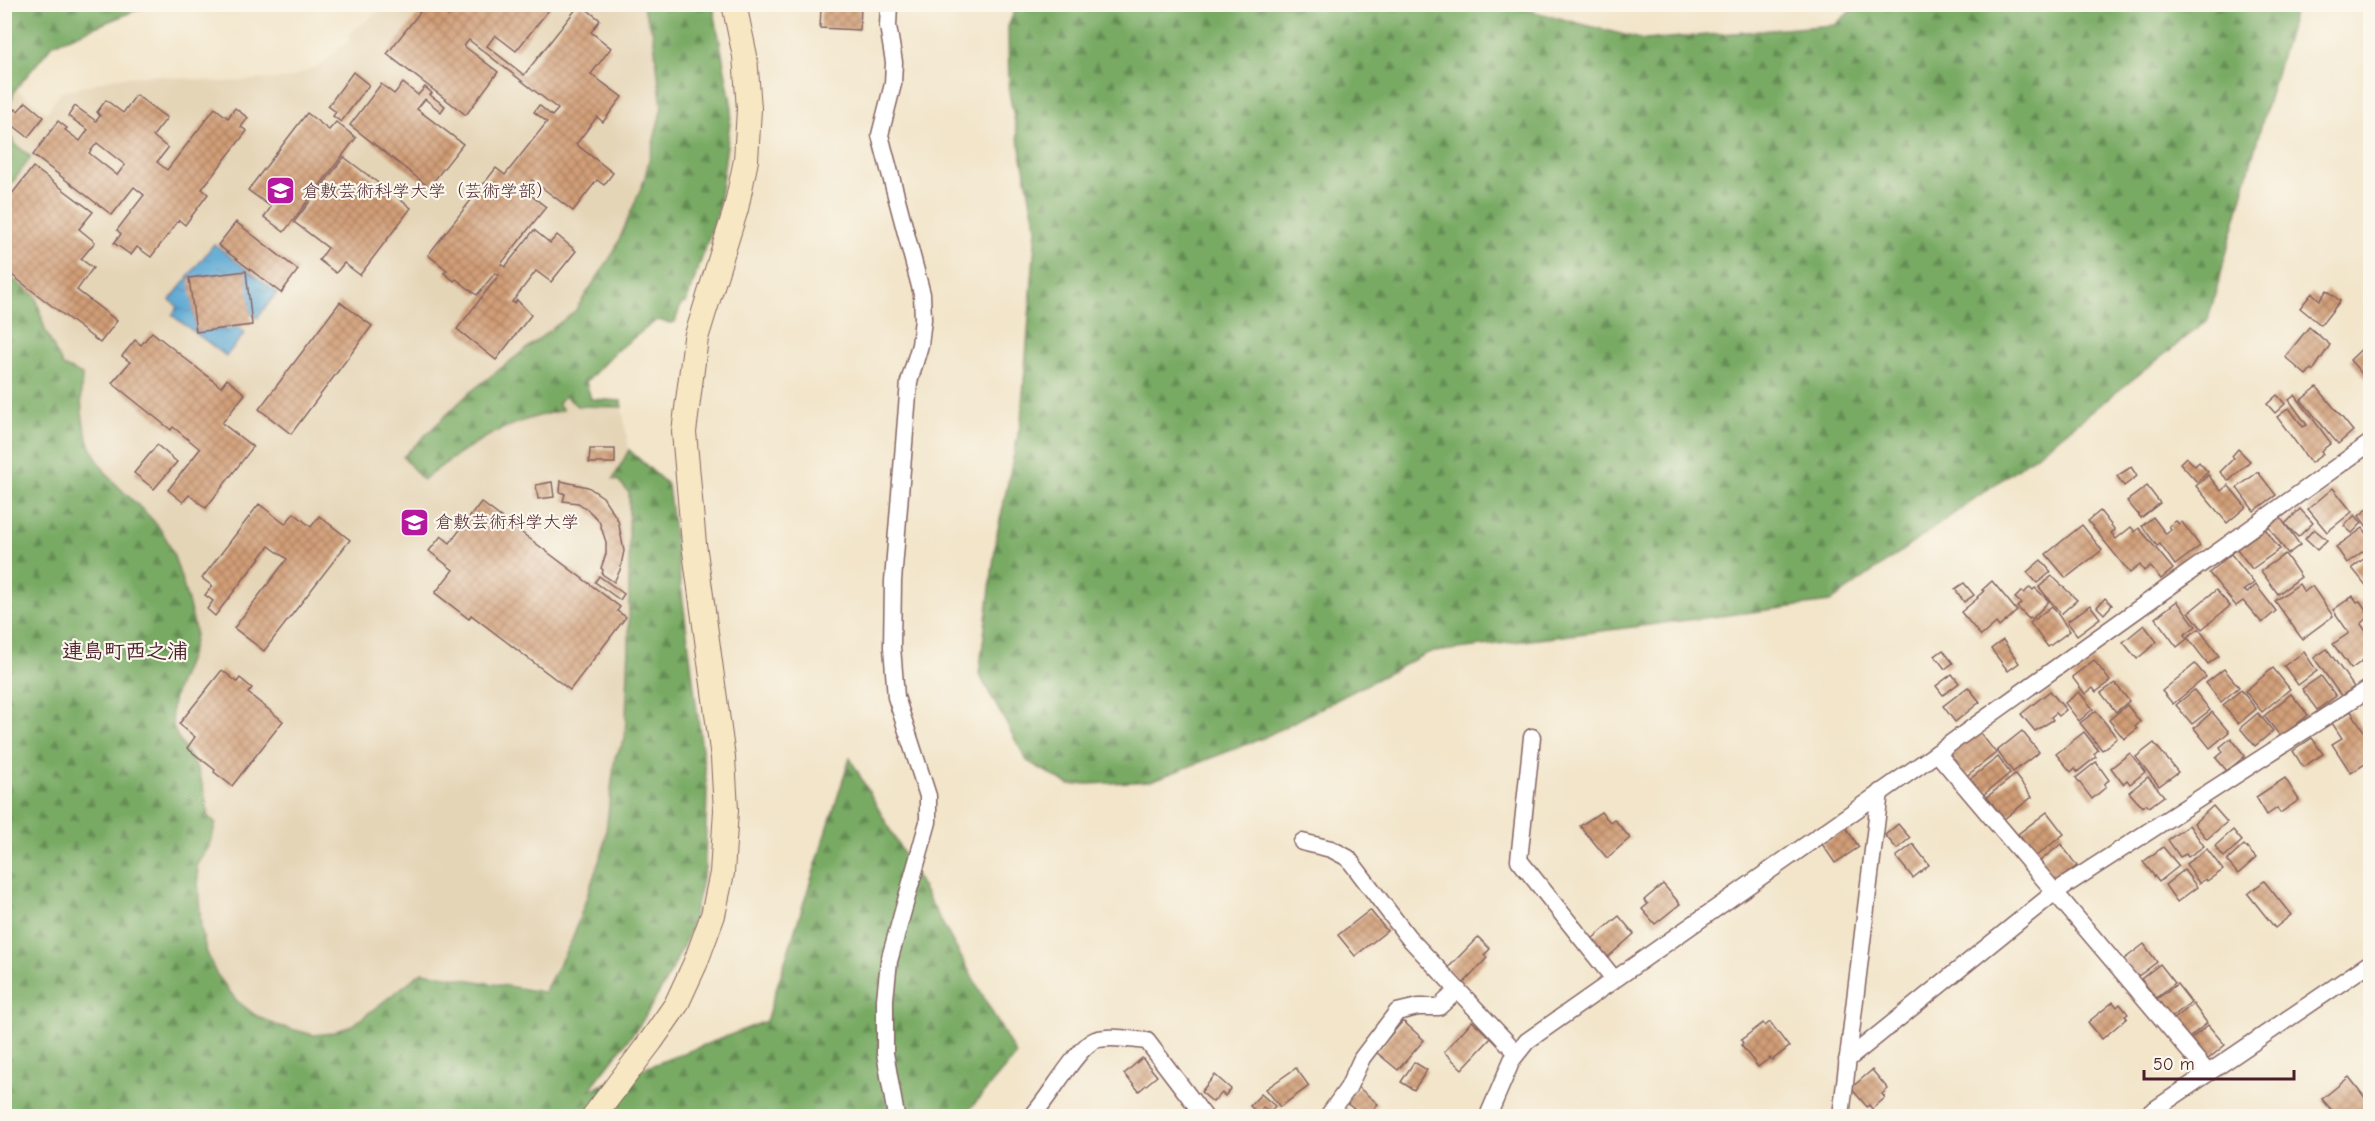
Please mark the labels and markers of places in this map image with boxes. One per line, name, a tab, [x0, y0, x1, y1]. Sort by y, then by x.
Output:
school or university icon: 倉敷芸術科学大学（芸術学部）	[265, 175, 297, 207]
place label: 倉敷芸術科学大学（芸術学部）	[302, 181, 554, 202]
school or university icon: 倉敷芸術科学大学	[398, 506, 430, 538]
place label: 倉敷芸術科学大学	[435, 512, 579, 533]

